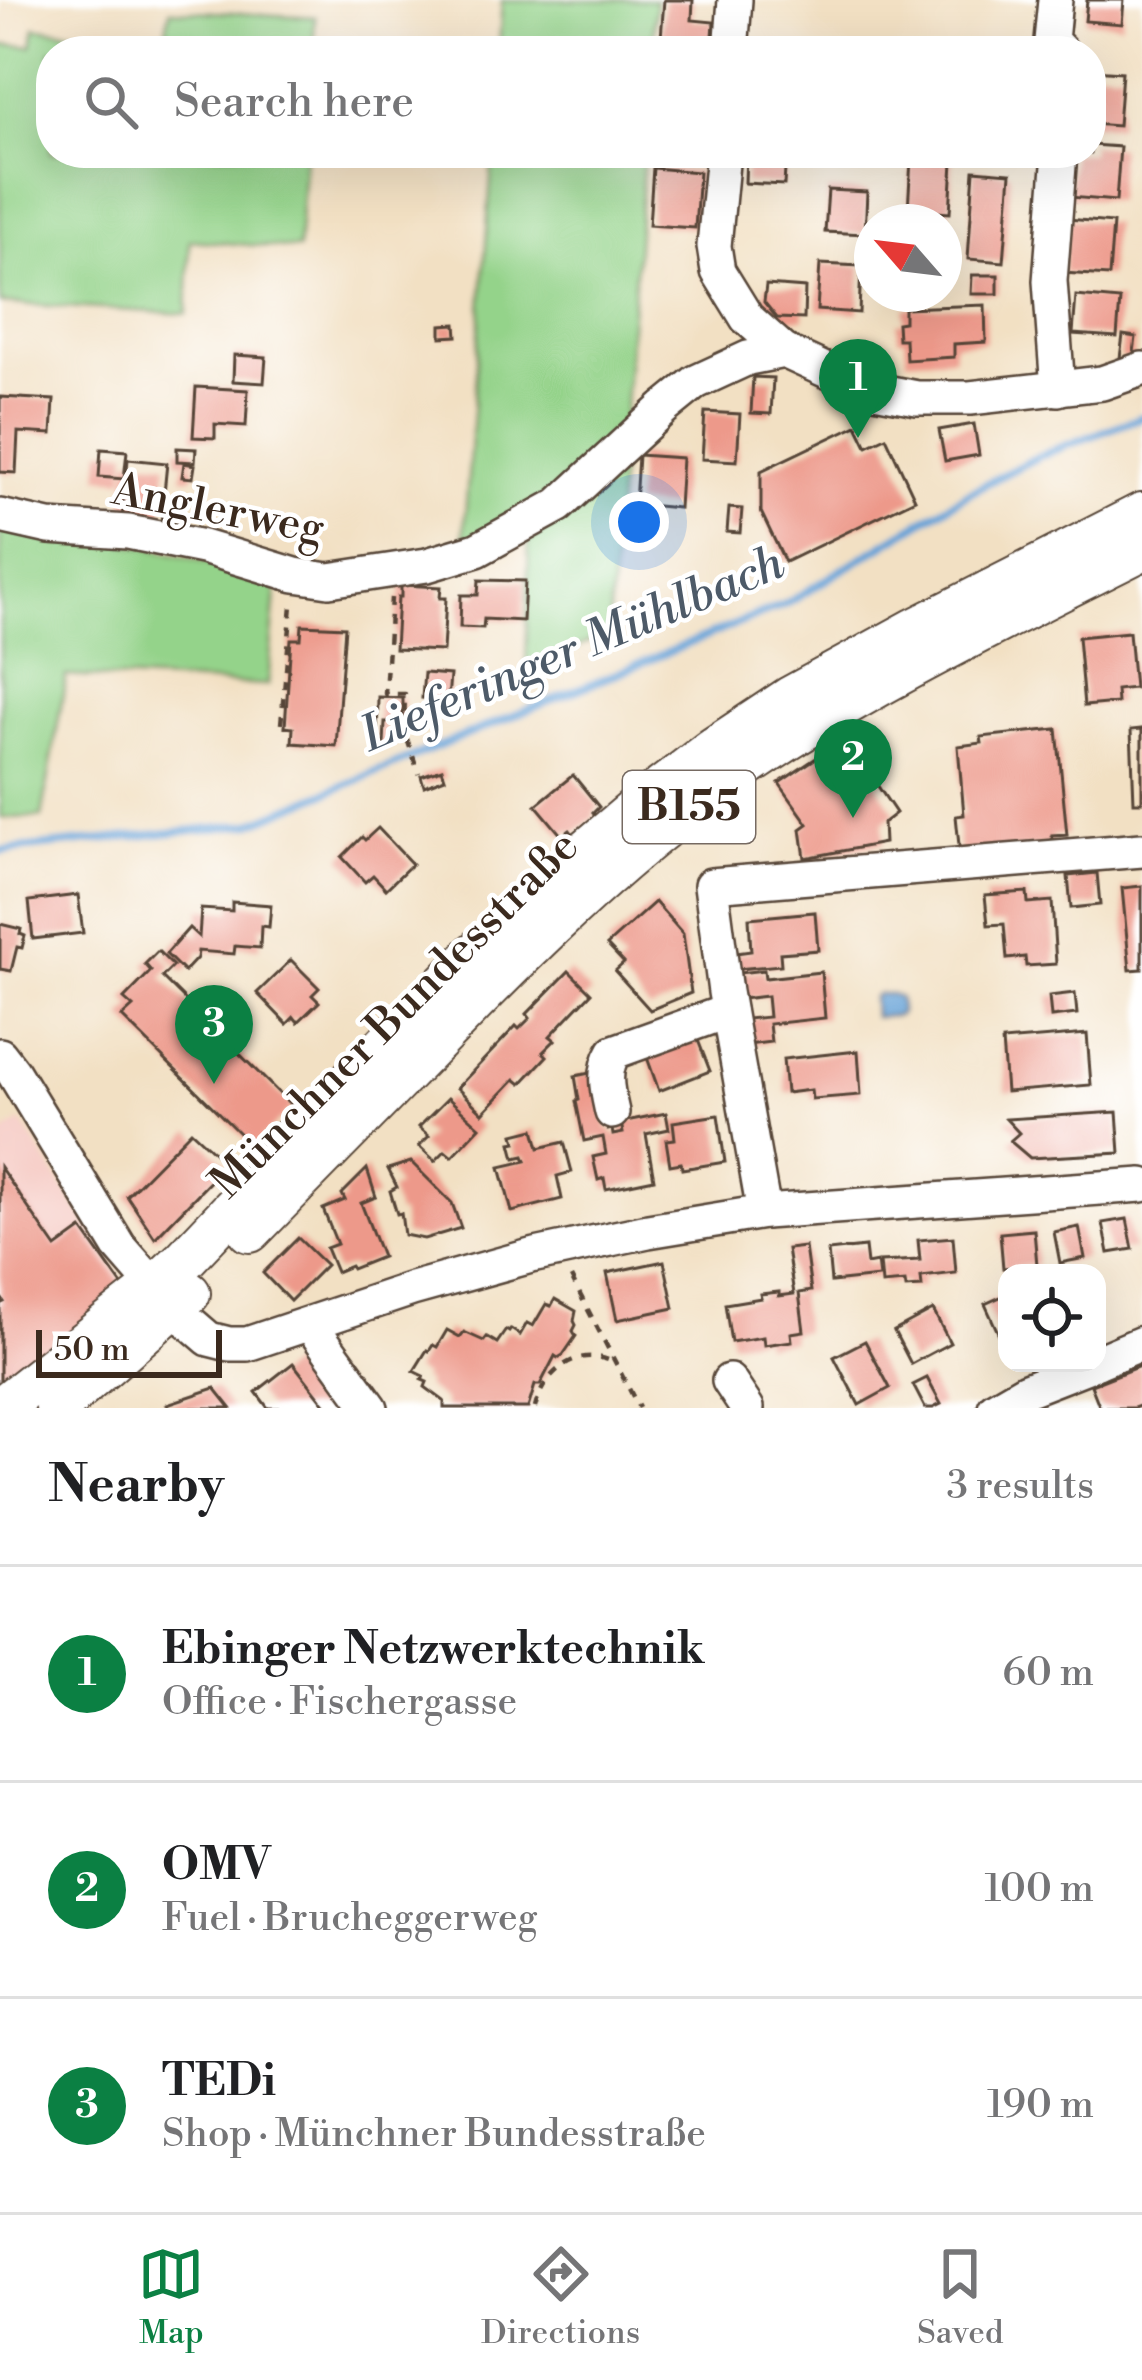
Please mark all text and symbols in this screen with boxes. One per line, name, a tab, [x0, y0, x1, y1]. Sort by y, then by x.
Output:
search box	[36, 36, 1106, 168]
icon: search	[78, 69, 144, 135]
text: Search here	[174, 74, 414, 131]
north arrow	[854, 204, 962, 312]
pin: 1	[819, 339, 897, 438]
street label: Anglerweg	[106, 461, 329, 558]
your location	[609, 492, 669, 552]
water label: Lieferinger Mühlbach	[351, 534, 794, 767]
pin: 2	[814, 719, 892, 818]
road number: B155	[623, 771, 755, 843]
street label: Münchner Bundesstraße	[199, 819, 591, 1211]
pin: 3	[175, 985, 253, 1084]
map controls	[998, 1264, 1106, 1372]
button: locate	[998, 1264, 1106, 1372]
scale bar	[36, 1324, 222, 1377]
text: 50 m	[54, 1330, 130, 1371]
text: Nearby	[48, 1454, 224, 1518]
text: 3 results	[946, 1462, 1094, 1511]
text: Ebinger Netzwerktechnik	[162, 1621, 705, 1678]
text: 1	[78, 1649, 96, 1698]
text: 60 m	[1002, 1649, 1094, 1698]
text: Office · Fischergasse	[162, 1678, 517, 1727]
text: OMV	[162, 1837, 271, 1894]
text: 2	[75, 1865, 99, 1914]
text: 100 m	[985, 1865, 1094, 1914]
text: Fuel · Brucheggerweg	[162, 1894, 538, 1943]
text: TEDi	[162, 2053, 276, 2110]
text: 3	[75, 2081, 99, 2130]
text: 190 m	[987, 2081, 1094, 2130]
text: Shop · Münchner Bundesstraße	[162, 2110, 706, 2159]
tab: Map	[138, 2241, 204, 2354]
tab: Directions	[481, 2241, 640, 2354]
tab: Saved	[917, 2241, 1004, 2354]

